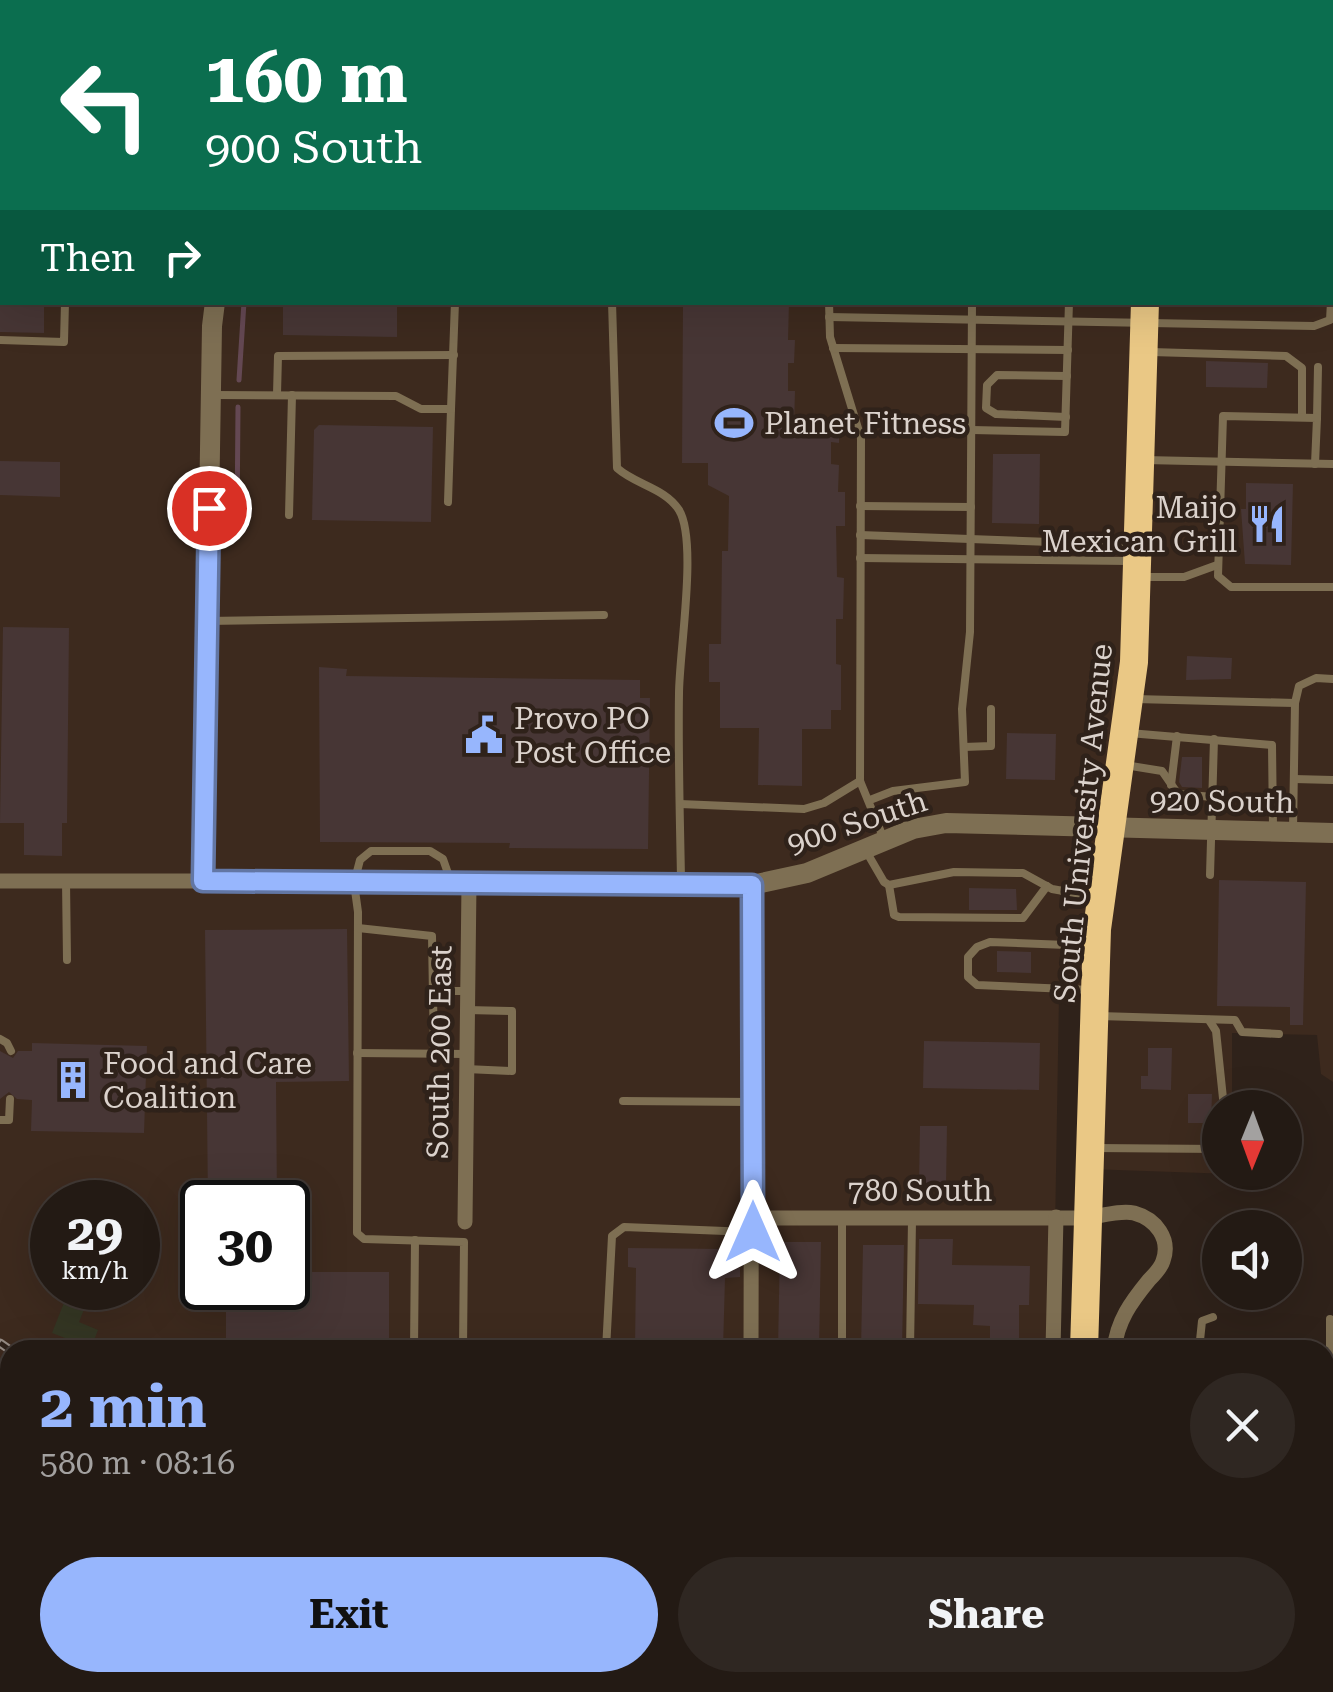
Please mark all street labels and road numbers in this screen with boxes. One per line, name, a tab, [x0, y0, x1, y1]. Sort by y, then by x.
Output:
street label: South University Avenue	[1047, 642, 1119, 1004]
street label: 920 South	[1149, 782, 1295, 820]
street label: 900 South	[783, 783, 931, 861]
street label: South 200 East	[420, 945, 458, 1159]
street label: 780 South	[848, 1173, 992, 1208]

